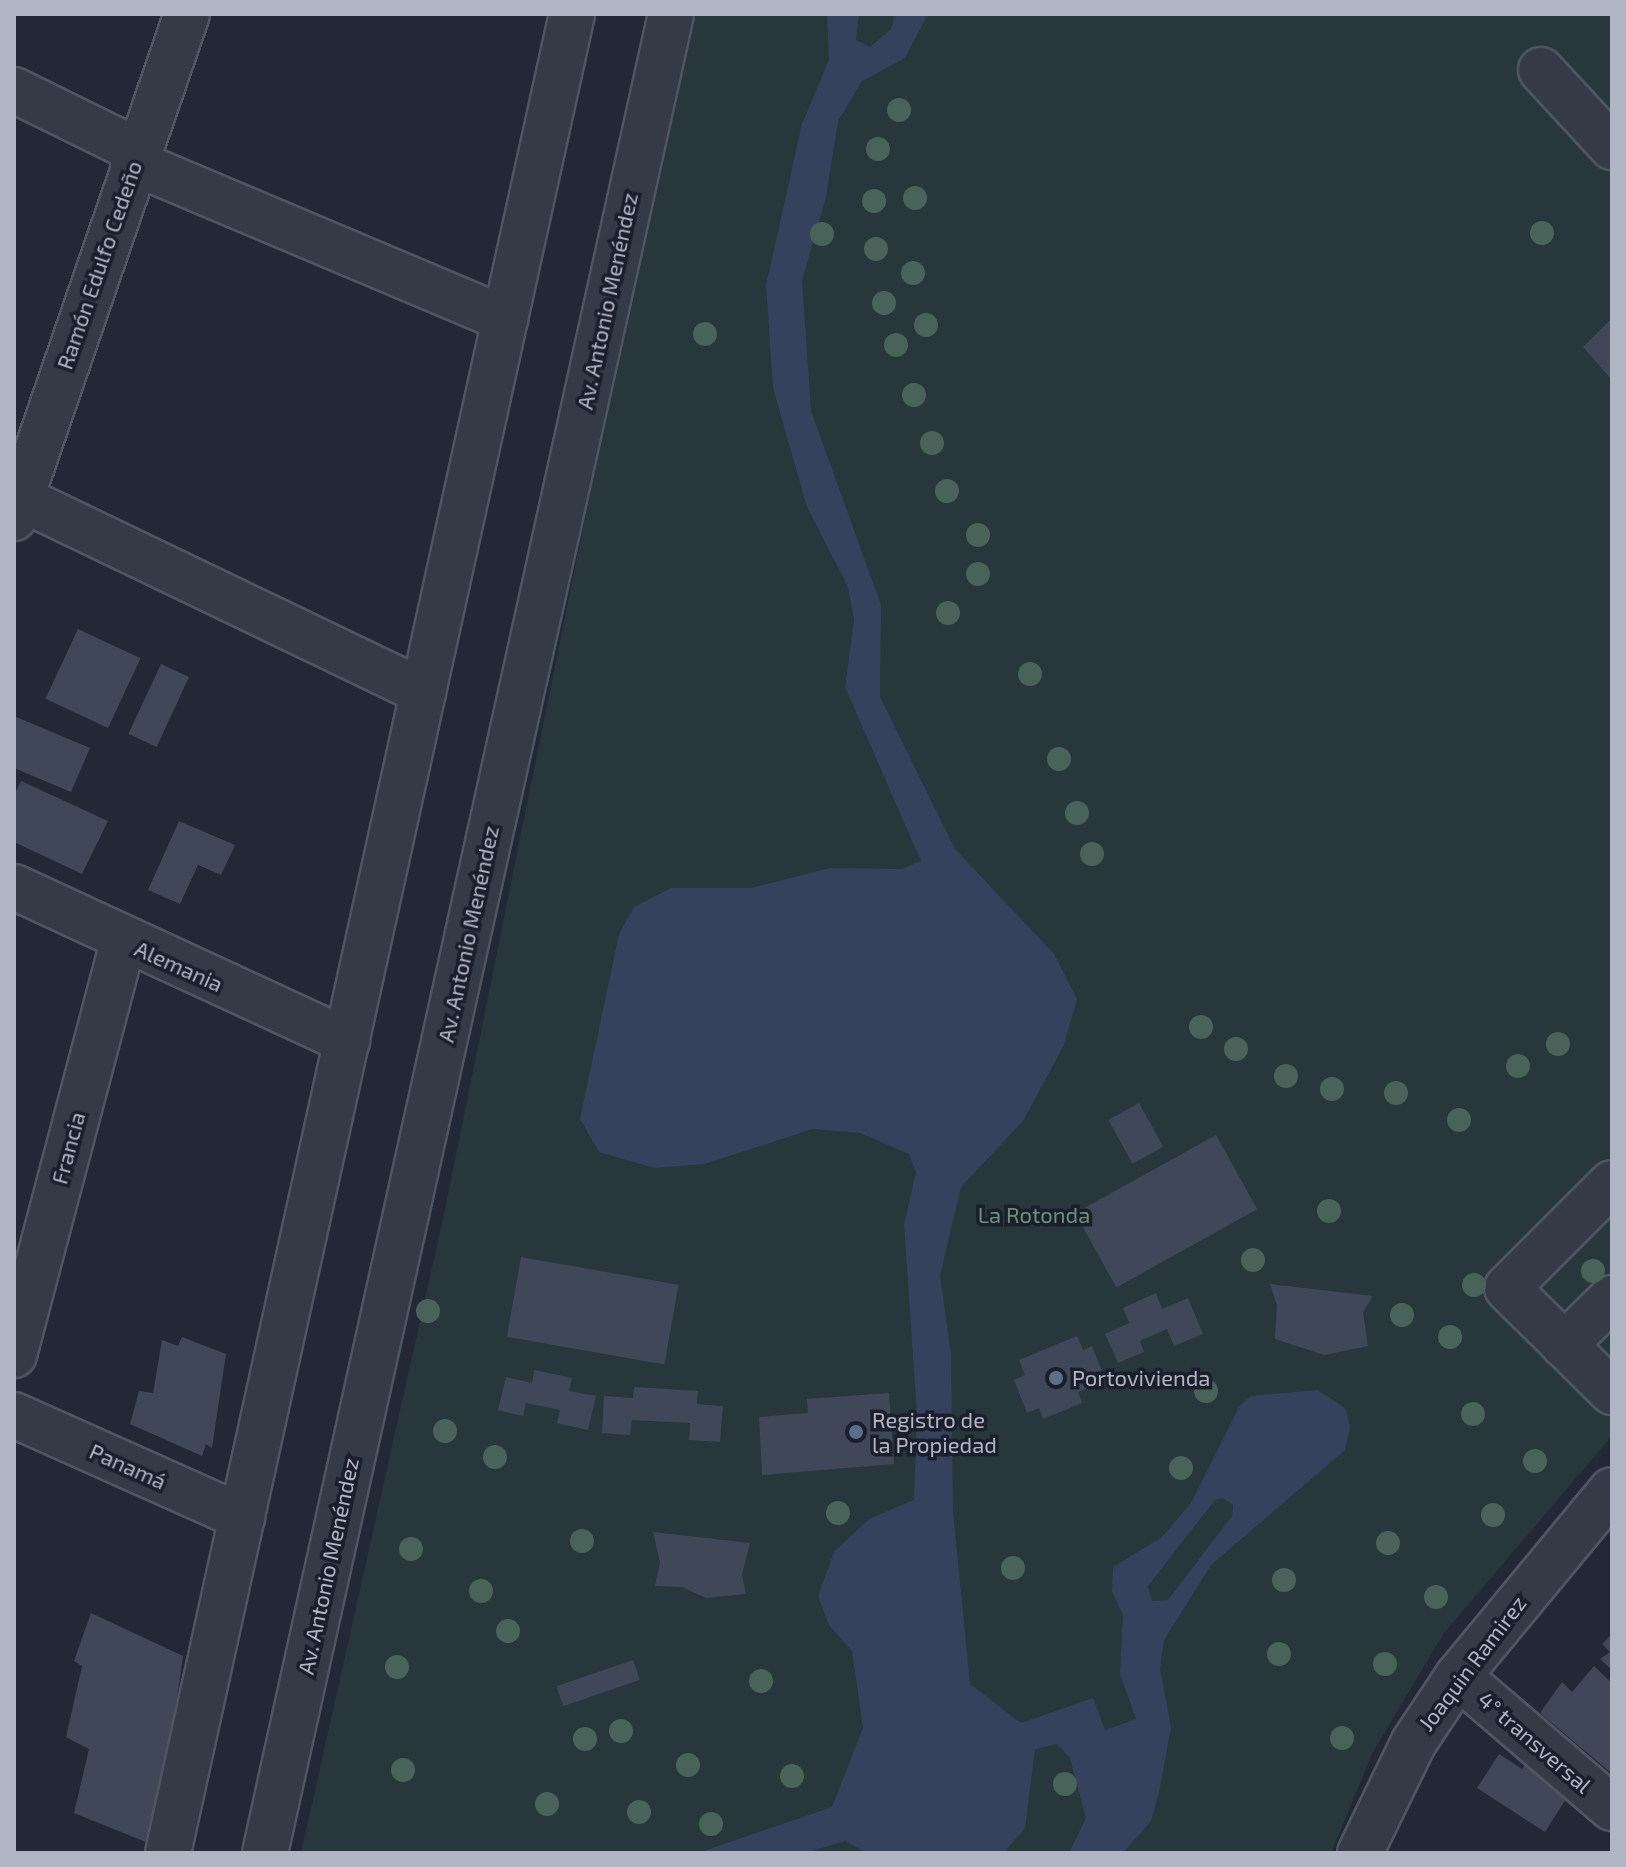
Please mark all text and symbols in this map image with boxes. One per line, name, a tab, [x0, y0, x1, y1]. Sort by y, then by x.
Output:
street label: Ramón Edulfo Cedeño	[51, 157, 147, 373]
street label: Av. Antonio Menéndez	[571, 190, 643, 412]
street label: Av. Antonio Menéndez	[432, 823, 504, 1045]
street label: Alemania	[131, 935, 227, 997]
street label: Francia	[46, 1109, 90, 1187]
park label: La Rotonda	[978, 1202, 1090, 1228]
place label: Portovivienda	[1072, 1365, 1210, 1391]
marker: Portovivienda	[1047, 1369, 1065, 1387]
place label: Registro de la Propiedad	[872, 1406, 997, 1458]
marker: Registro de la Propiedad	[847, 1423, 865, 1441]
street label: Panamá	[86, 1437, 170, 1495]
street label: Av. Antonio Menéndez	[292, 1455, 364, 1677]
street label: Joaquin Ramirez	[1413, 1590, 1531, 1736]
street label: 4° transversal	[1473, 1686, 1597, 1798]

